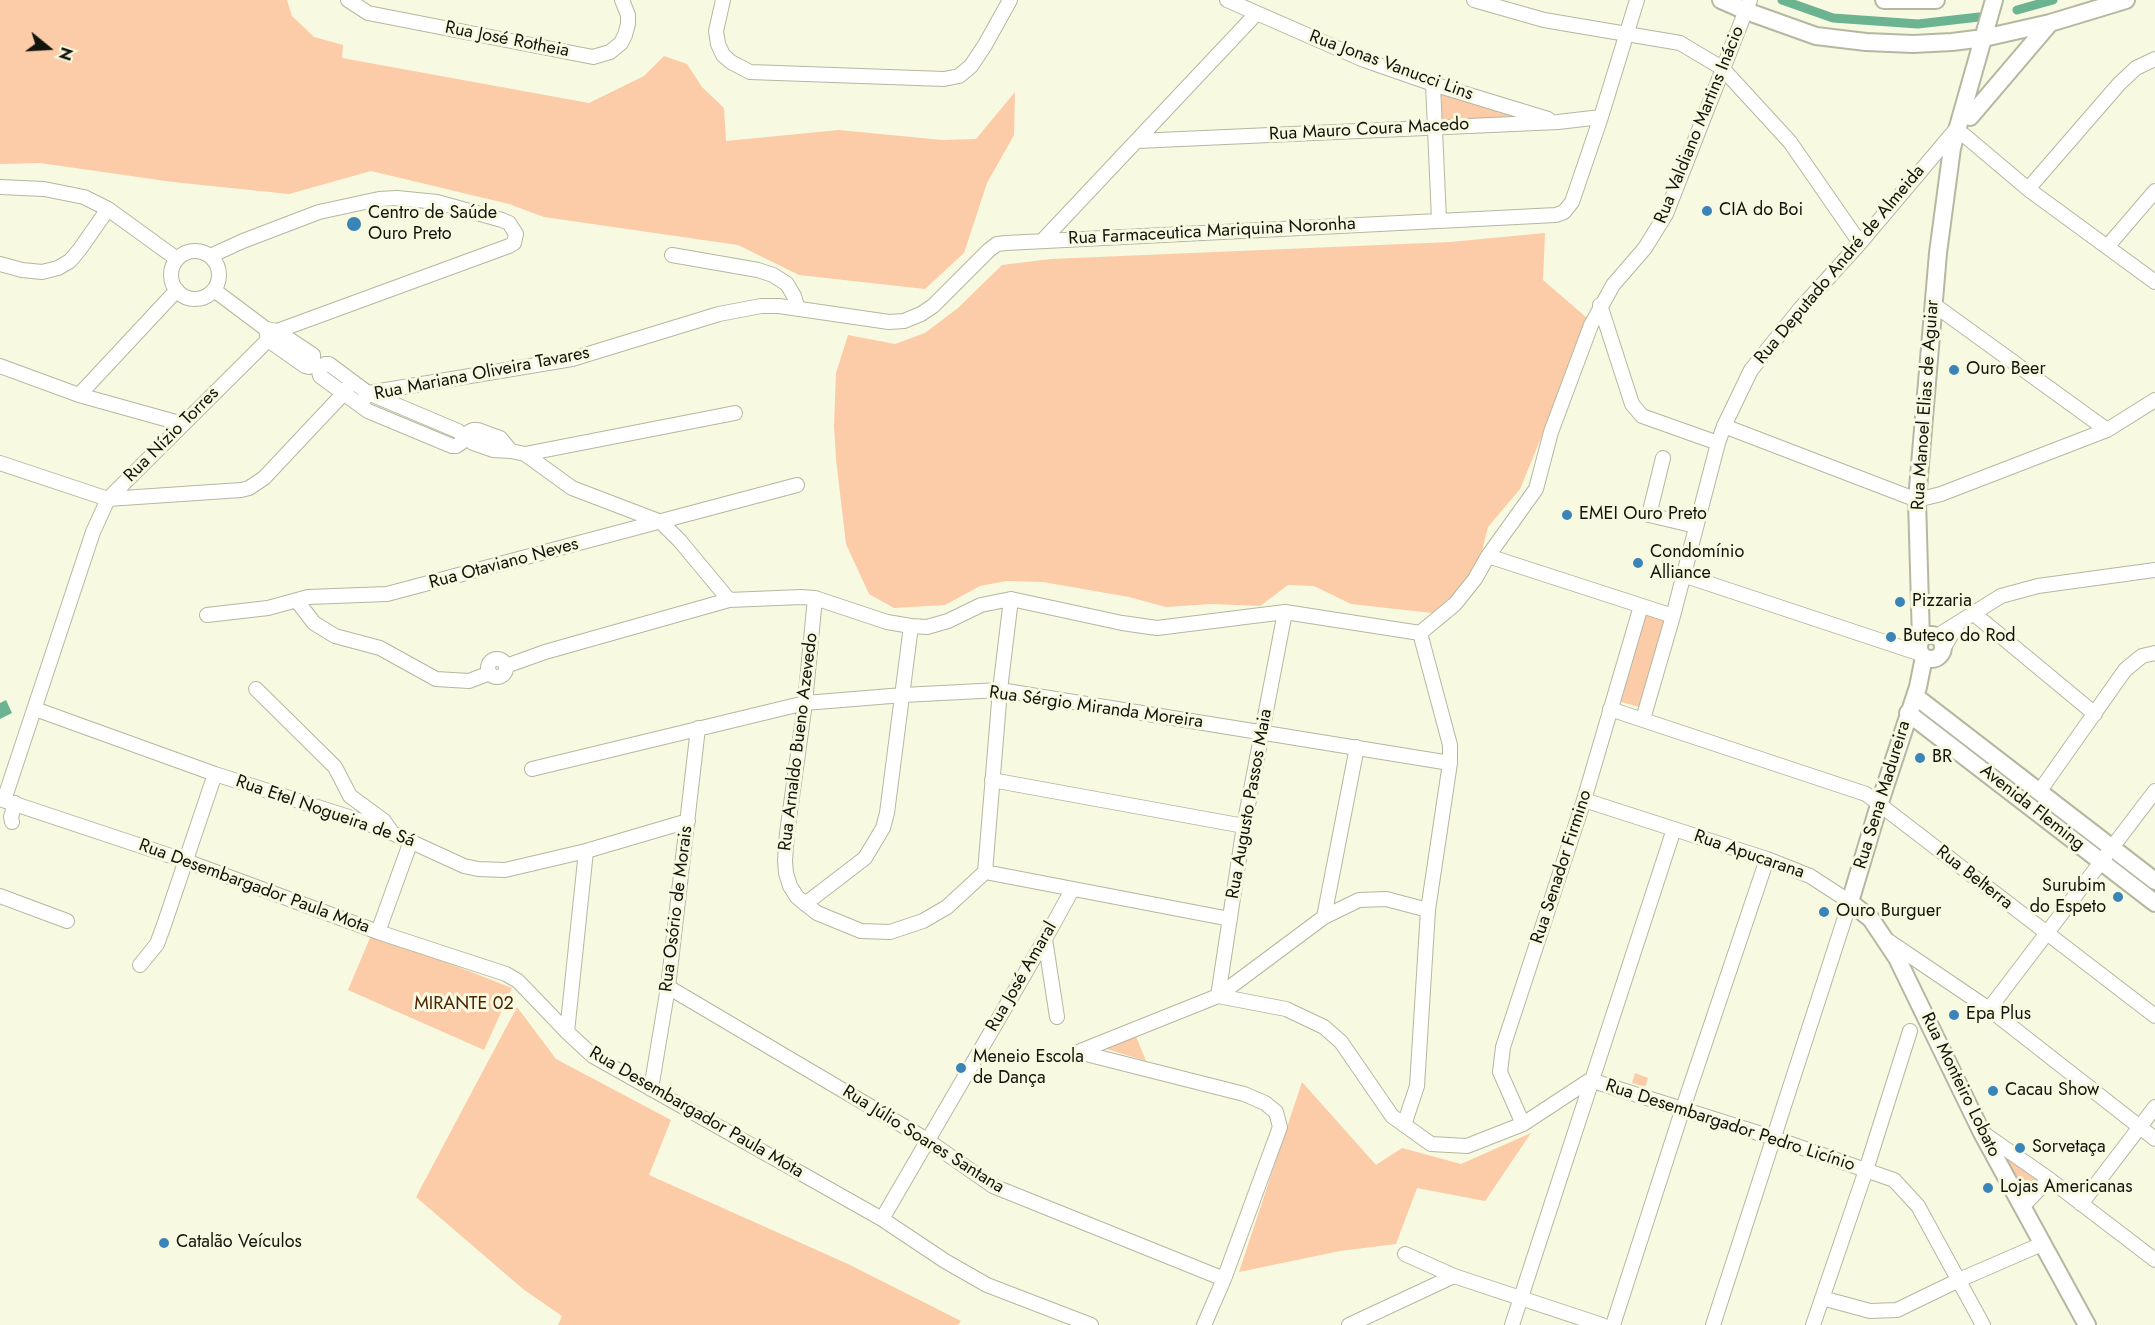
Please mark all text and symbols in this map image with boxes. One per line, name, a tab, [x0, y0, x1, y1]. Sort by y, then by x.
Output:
street label: Rua José Rotheia	[443, 17, 571, 63]
north arrow	[18, 18, 78, 78]
street label: Rua Valdiano Martins Inácio	[1650, 23, 1750, 227]
street label: Rua Jonas Vanucci Lins	[1306, 26, 1476, 106]
text: N	[53, 44, 78, 63]
street label: Rua Mauro Coura Macedo	[1268, 114, 1470, 146]
street label: Rua Deputado André de Almeida	[1750, 161, 1930, 369]
place label: CIA do Boi	[1719, 200, 1803, 222]
place label: Centro de Saúde Ouro Preto	[368, 203, 497, 246]
marker: CIA do Boi	[1700, 204, 1714, 218]
street label: Rua Farmaceutica Mariquina Noronha	[1068, 214, 1356, 250]
marker: Centro de Saúde Ouro Preto	[345, 215, 363, 233]
street label: Rua Manoel Elias de Aguiar	[1908, 299, 1944, 511]
street label: Rua Mariana Oliveira Tavares	[373, 343, 591, 405]
place label: Ouro Beer	[1966, 359, 2046, 381]
marker: Ouro Beer	[1947, 363, 1961, 377]
street label: Rua Nízio Torres	[120, 383, 224, 487]
place label: EMEI Ouro Preto	[1579, 504, 1707, 526]
marker: EMEI Ouro Preto	[1560, 508, 1574, 522]
street label: Rua Otaviano Neves	[427, 534, 581, 594]
place label: Condomínio Alliance	[1650, 542, 1744, 584]
marker: Condomínio Alliance	[1631, 556, 1645, 570]
place label: Pizzaria	[1912, 591, 1972, 613]
marker: Pizzaria	[1893, 595, 1907, 609]
place label: Buteco do Rod	[1903, 626, 2016, 648]
marker: Buteco do Rod	[1884, 630, 1898, 644]
street label: Rua Arnaldo Bueno Azevedo	[775, 632, 823, 852]
street label: Rua Sérgio Miranda Moreira	[988, 682, 1204, 734]
street label: Rua Augusto Passos Maia	[1223, 707, 1277, 901]
street label: Rua Sena Madureira	[1850, 718, 1916, 872]
place label: BR	[1932, 747, 1952, 769]
marker: BR	[1913, 751, 1927, 765]
street label: Avenida Fleming	[1975, 760, 2089, 856]
street label: Rua Etel Nogueira de Sá	[233, 771, 417, 853]
street label: Rua Senador Firmino	[1527, 787, 1597, 947]
street label: Rua Osório de Morais	[656, 825, 698, 993]
street label: Rua Apucarana	[1691, 826, 1807, 884]
street label: Rua Desembargador Paula Mota	[136, 835, 372, 939]
street label: Rua Belterra	[1931, 841, 2017, 915]
place label: Surubim do Espeto	[2030, 876, 2106, 918]
marker: Surubim do Espeto	[2111, 890, 2125, 904]
place label: Ouro Burguer	[1836, 901, 1941, 923]
marker: Ouro Burguer	[1817, 905, 1831, 919]
street label: Rua José Amaral	[982, 918, 1062, 1036]
park label: MIRANTE 02	[414, 994, 514, 1016]
place label: Epa Plus	[1966, 1004, 2031, 1026]
marker: Epa Plus	[1947, 1008, 1961, 1022]
street label: Rua Monteiro Lobato	[1916, 1009, 2004, 1161]
street label: Rua Desembargador Paula Mota	[585, 1043, 807, 1183]
place label: Meneio Escola de Dança	[973, 1047, 1084, 1090]
marker: Meneio Escola de Dança	[954, 1061, 968, 1075]
street label: Rua Desembargador Pedro Licínio	[1603, 1075, 1857, 1177]
place label: Cacau Show	[2005, 1080, 2099, 1102]
street label: Rua Júlio Soares Santana	[838, 1081, 1008, 1199]
marker: Cacau Show	[1986, 1084, 2000, 1098]
place label: Sorvetaça	[2032, 1137, 2106, 1159]
marker: Sorvetaça	[2013, 1141, 2027, 1155]
place label: Lojas Americanas	[2000, 1177, 2132, 1199]
marker: Lojas Americanas	[1981, 1181, 1995, 1195]
place label: Catalão Veículos	[176, 1232, 302, 1254]
marker: Catalão Veículos	[157, 1236, 171, 1250]

